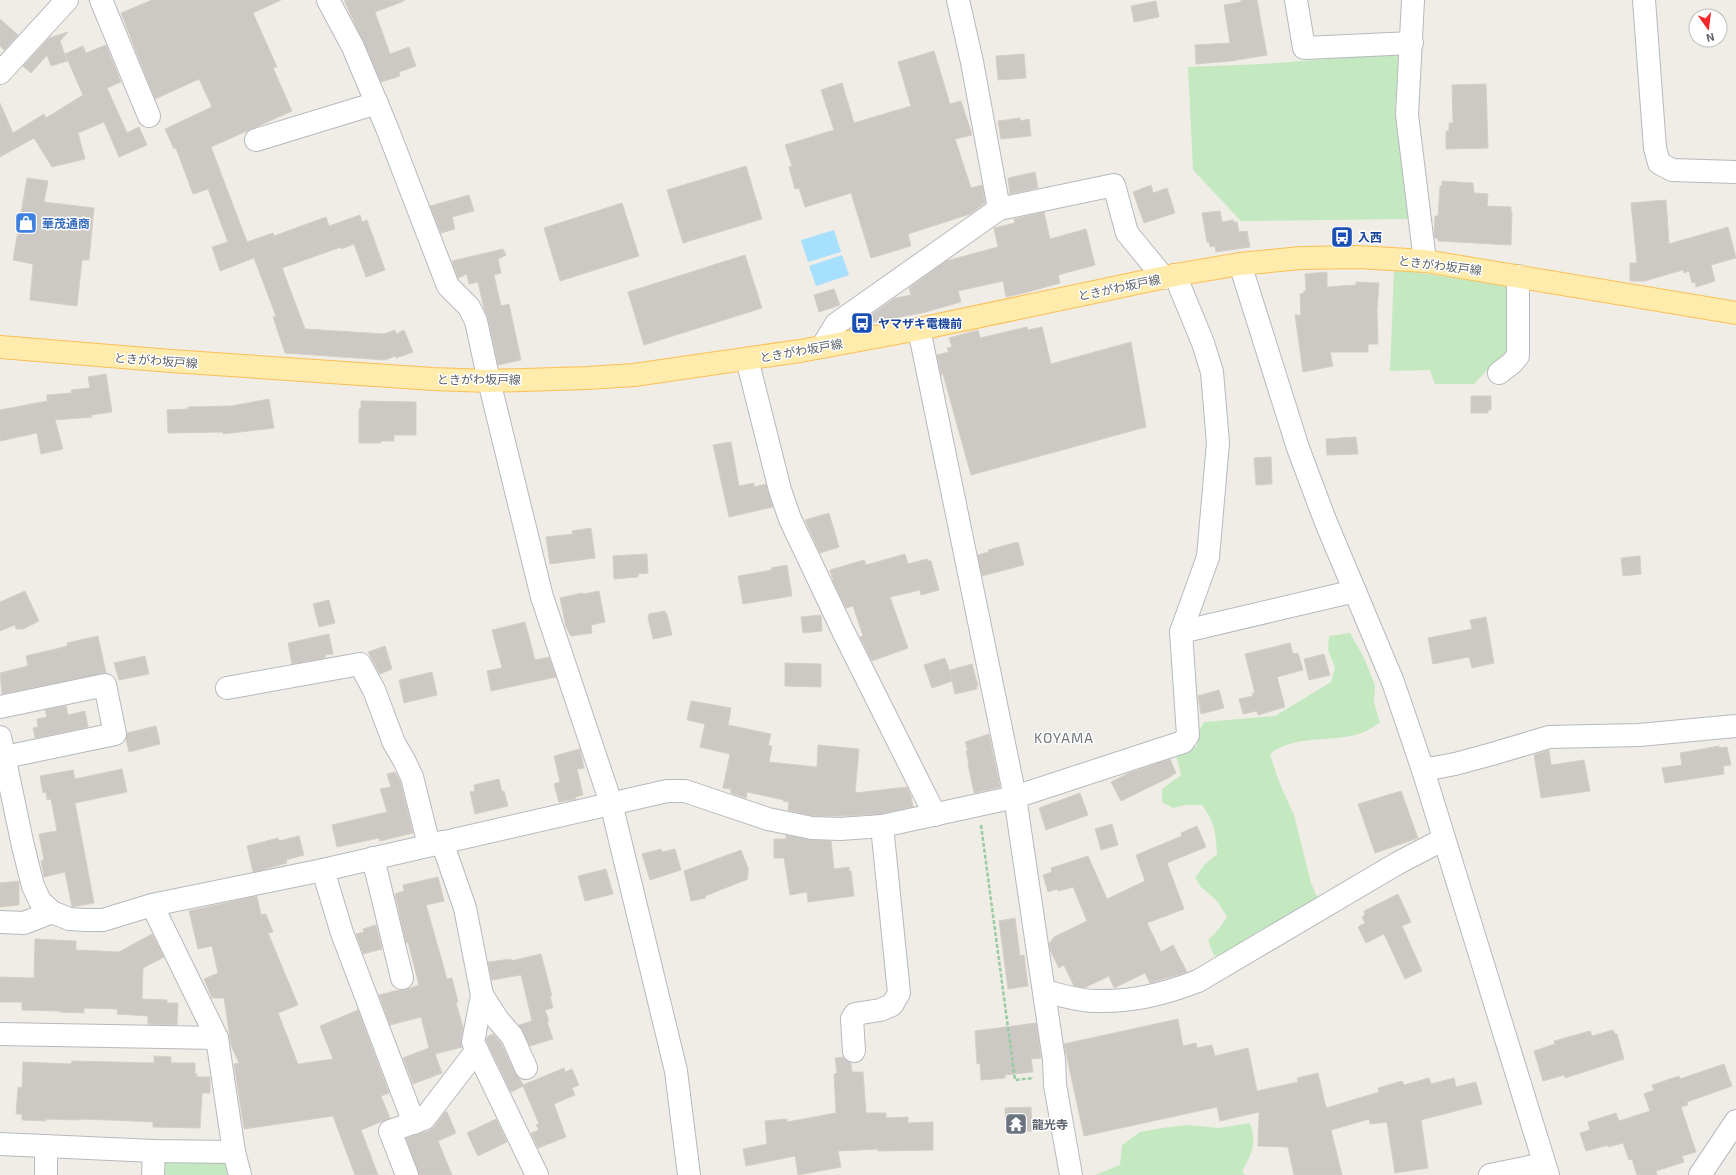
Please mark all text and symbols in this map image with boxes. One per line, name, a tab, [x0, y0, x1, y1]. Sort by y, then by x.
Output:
north arrow	[1688, 8, 1728, 48]
text: N	[1705, 31, 1716, 45]
shop icon: 華茂通商	[13, 210, 39, 236]
place label: 華茂通商	[42, 216, 90, 230]
bus stop icon: 入西	[1329, 224, 1355, 250]
place label: 入西	[1358, 230, 1382, 244]
street label: ときがわ坂戸線	[1397, 253, 1483, 277]
street label: ときがわ坂戸線	[1076, 271, 1162, 303]
bus stop icon: ヤマザキ電機前	[849, 310, 875, 336]
place label: ヤマザキ電機前	[878, 316, 962, 330]
street label: ときがわ坂戸線	[758, 336, 844, 364]
street label: ときがわ坂戸線	[114, 350, 198, 370]
street label: ときがわ坂戸線	[437, 372, 521, 386]
district label: KOYAMA	[1034, 729, 1094, 746]
temple icon: 龍光寺	[1003, 1111, 1029, 1137]
place label: 龍光寺	[1032, 1117, 1068, 1131]

